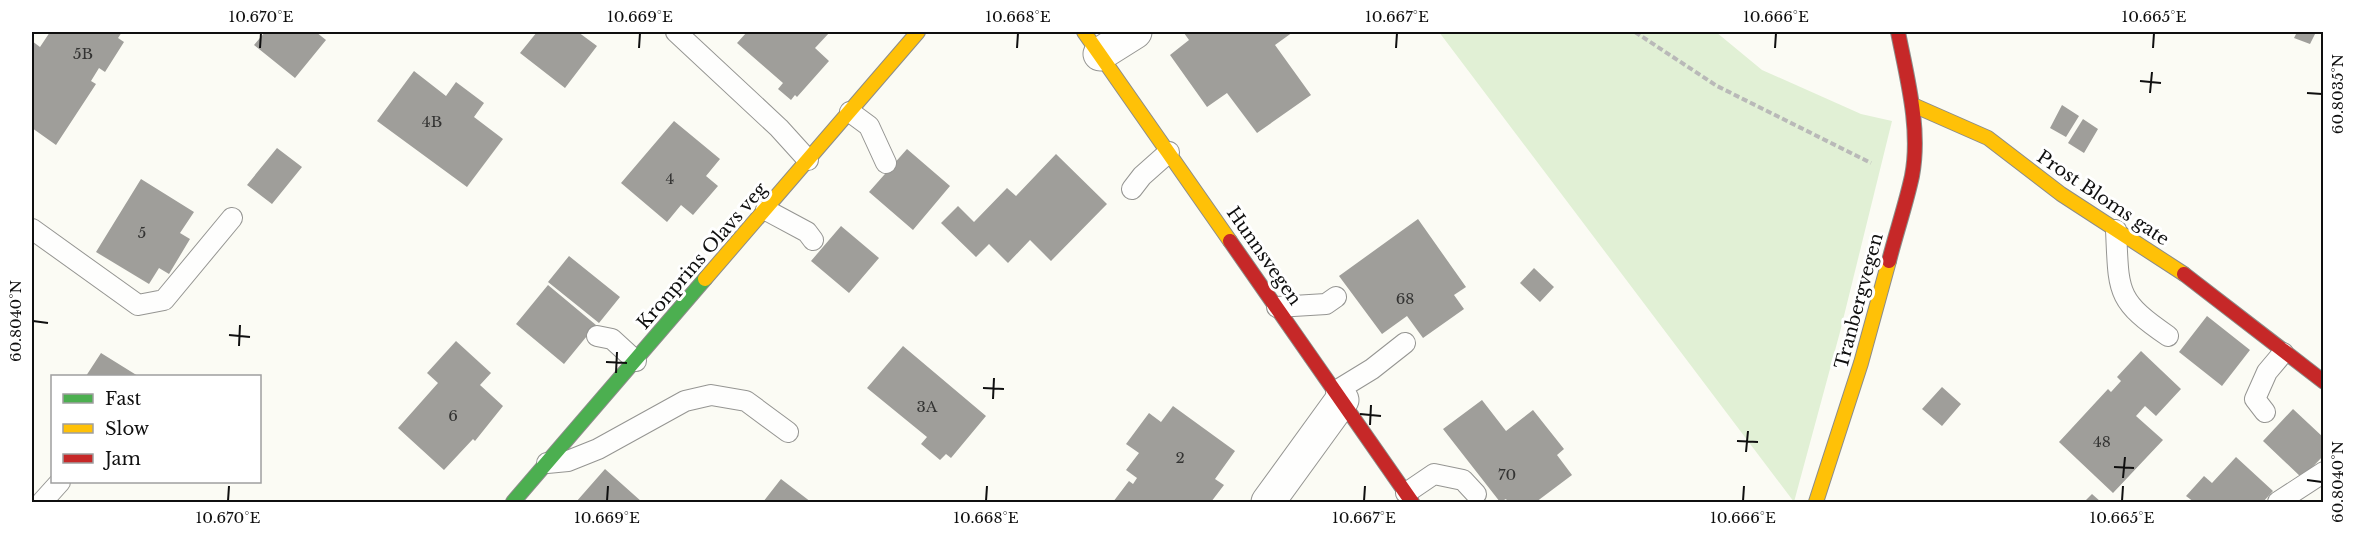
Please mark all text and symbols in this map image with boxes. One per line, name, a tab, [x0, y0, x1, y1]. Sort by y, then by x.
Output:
text: 10.670°E	[229, 7, 294, 26]
text: 10.669°E	[607, 7, 673, 26]
text: 10.668°E	[985, 7, 1051, 26]
text: 10.667°E	[1365, 7, 1429, 26]
text: 10.666°E	[1743, 7, 1809, 26]
text: 10.665°E	[2122, 7, 2186, 26]
house number: 5B	[73, 44, 93, 63]
text: 60.8035°N	[2328, 54, 2347, 134]
house number: 4B	[422, 112, 442, 131]
street label: Prost Bloms gate	[2033, 146, 2173, 250]
house number: 4	[666, 169, 674, 188]
street label: Kronprins Olavs veg	[632, 178, 772, 334]
street label: Hunnsvegen	[1222, 202, 1306, 310]
house number: 5	[138, 223, 146, 242]
street label: Tranbergvegen	[1830, 231, 1888, 371]
text: 60.8040°N	[6, 280, 25, 362]
house number: 68	[1396, 289, 1414, 308]
legend	[51, 375, 261, 483]
text: Fast	[105, 388, 142, 410]
house number: 3A	[917, 397, 938, 416]
house number: 6	[448, 406, 458, 425]
text: Slow	[105, 418, 150, 440]
house number: 48	[2093, 432, 2111, 451]
text: 60.8040°N	[2328, 441, 2347, 523]
text: Jam	[103, 448, 141, 470]
house number: 2	[1175, 448, 1185, 467]
house number: 70	[1498, 465, 1516, 484]
text: 10.670°E	[196, 508, 261, 527]
text: 10.669°E	[574, 508, 640, 527]
text: 10.668°E	[953, 508, 1019, 527]
text: 10.667°E	[1332, 508, 1396, 527]
text: 10.666°E	[1710, 508, 1776, 527]
text: 10.665°E	[2090, 508, 2154, 527]

